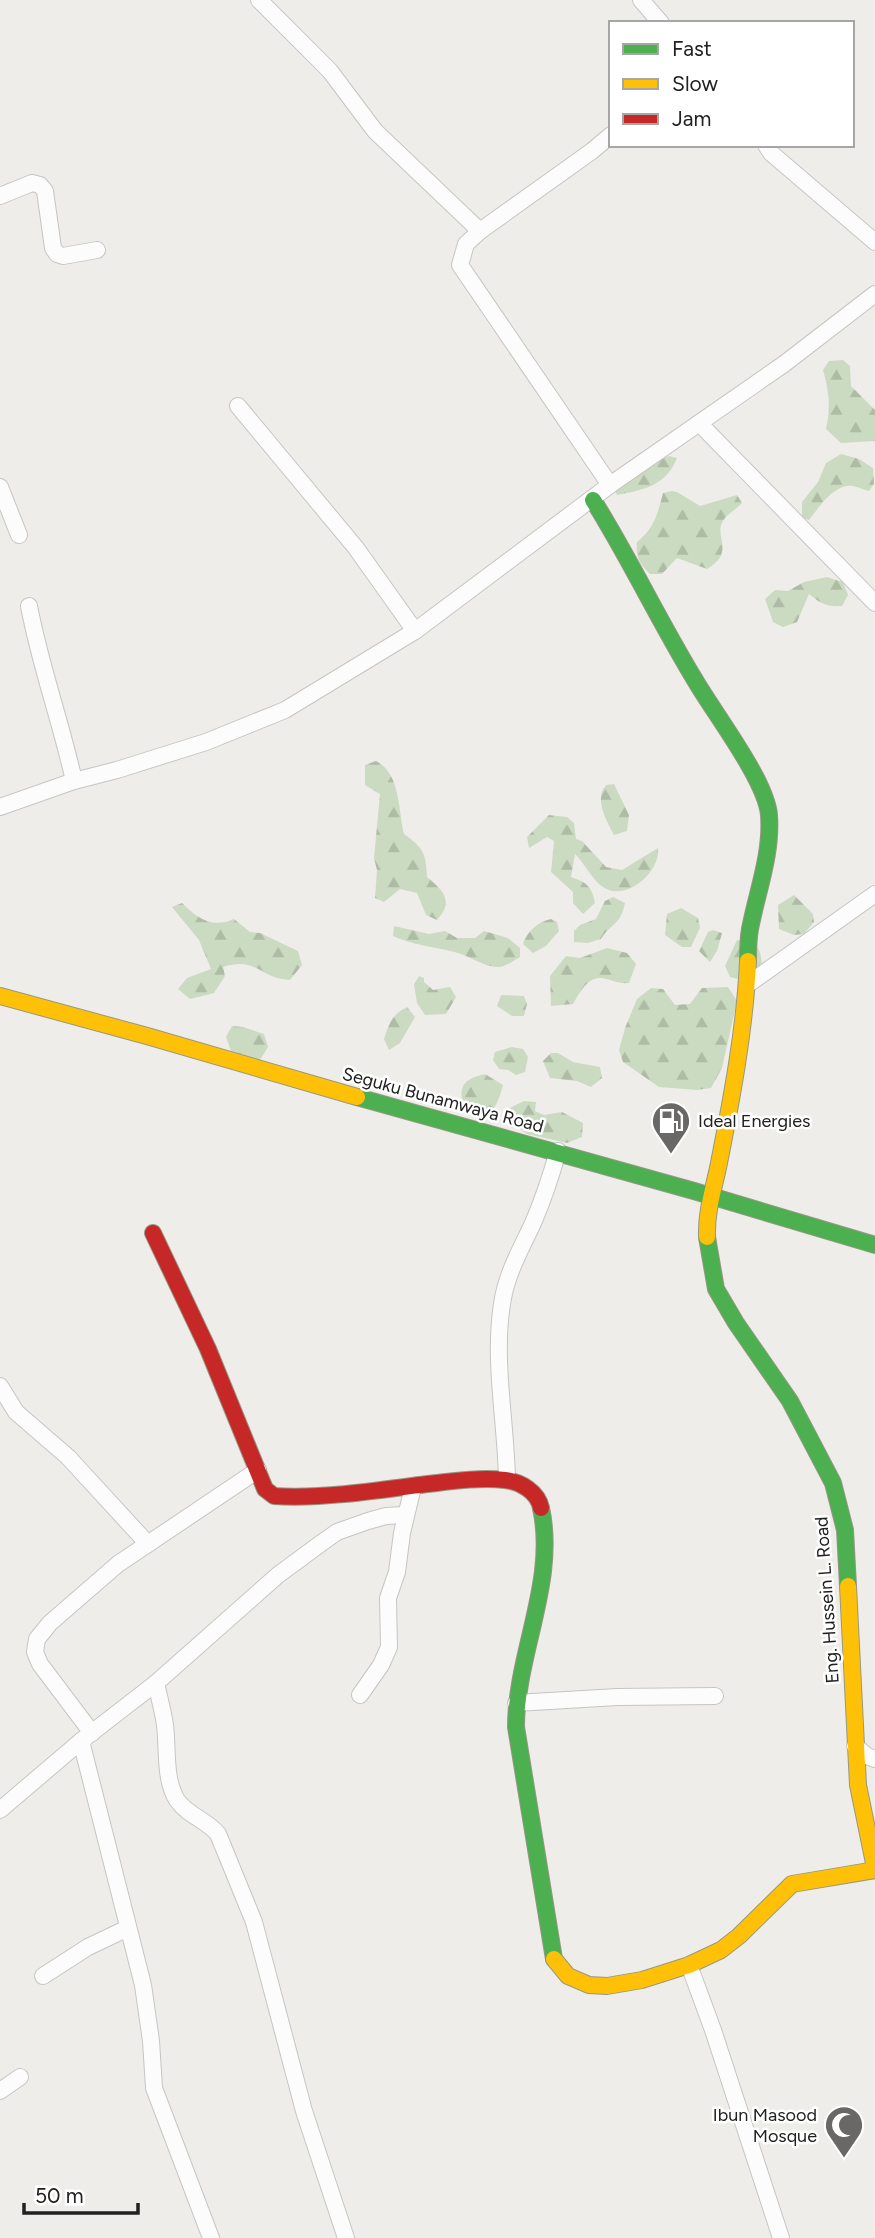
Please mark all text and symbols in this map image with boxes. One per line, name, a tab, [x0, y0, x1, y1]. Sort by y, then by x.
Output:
legend	[609, 21, 854, 147]
text: Fast	[672, 36, 712, 61]
text: Slow	[672, 71, 718, 96]
text: Jam	[672, 106, 711, 131]
street label: Seguku Bunamwaya Road	[340, 1063, 546, 1137]
fuel station icon: Ideal Energies	[650, 1100, 692, 1155]
place label: Ideal Energies	[698, 1110, 810, 1132]
street label: Eng. Hussein L. Road	[810, 1516, 844, 1684]
place label: Ibun Masood Mosque	[713, 2104, 817, 2147]
mosque icon: Ibun Masood Mosque	[823, 2104, 865, 2159]
scale bar	[24, 2172, 138, 2216]
text: 50 m	[35, 2183, 84, 2208]

